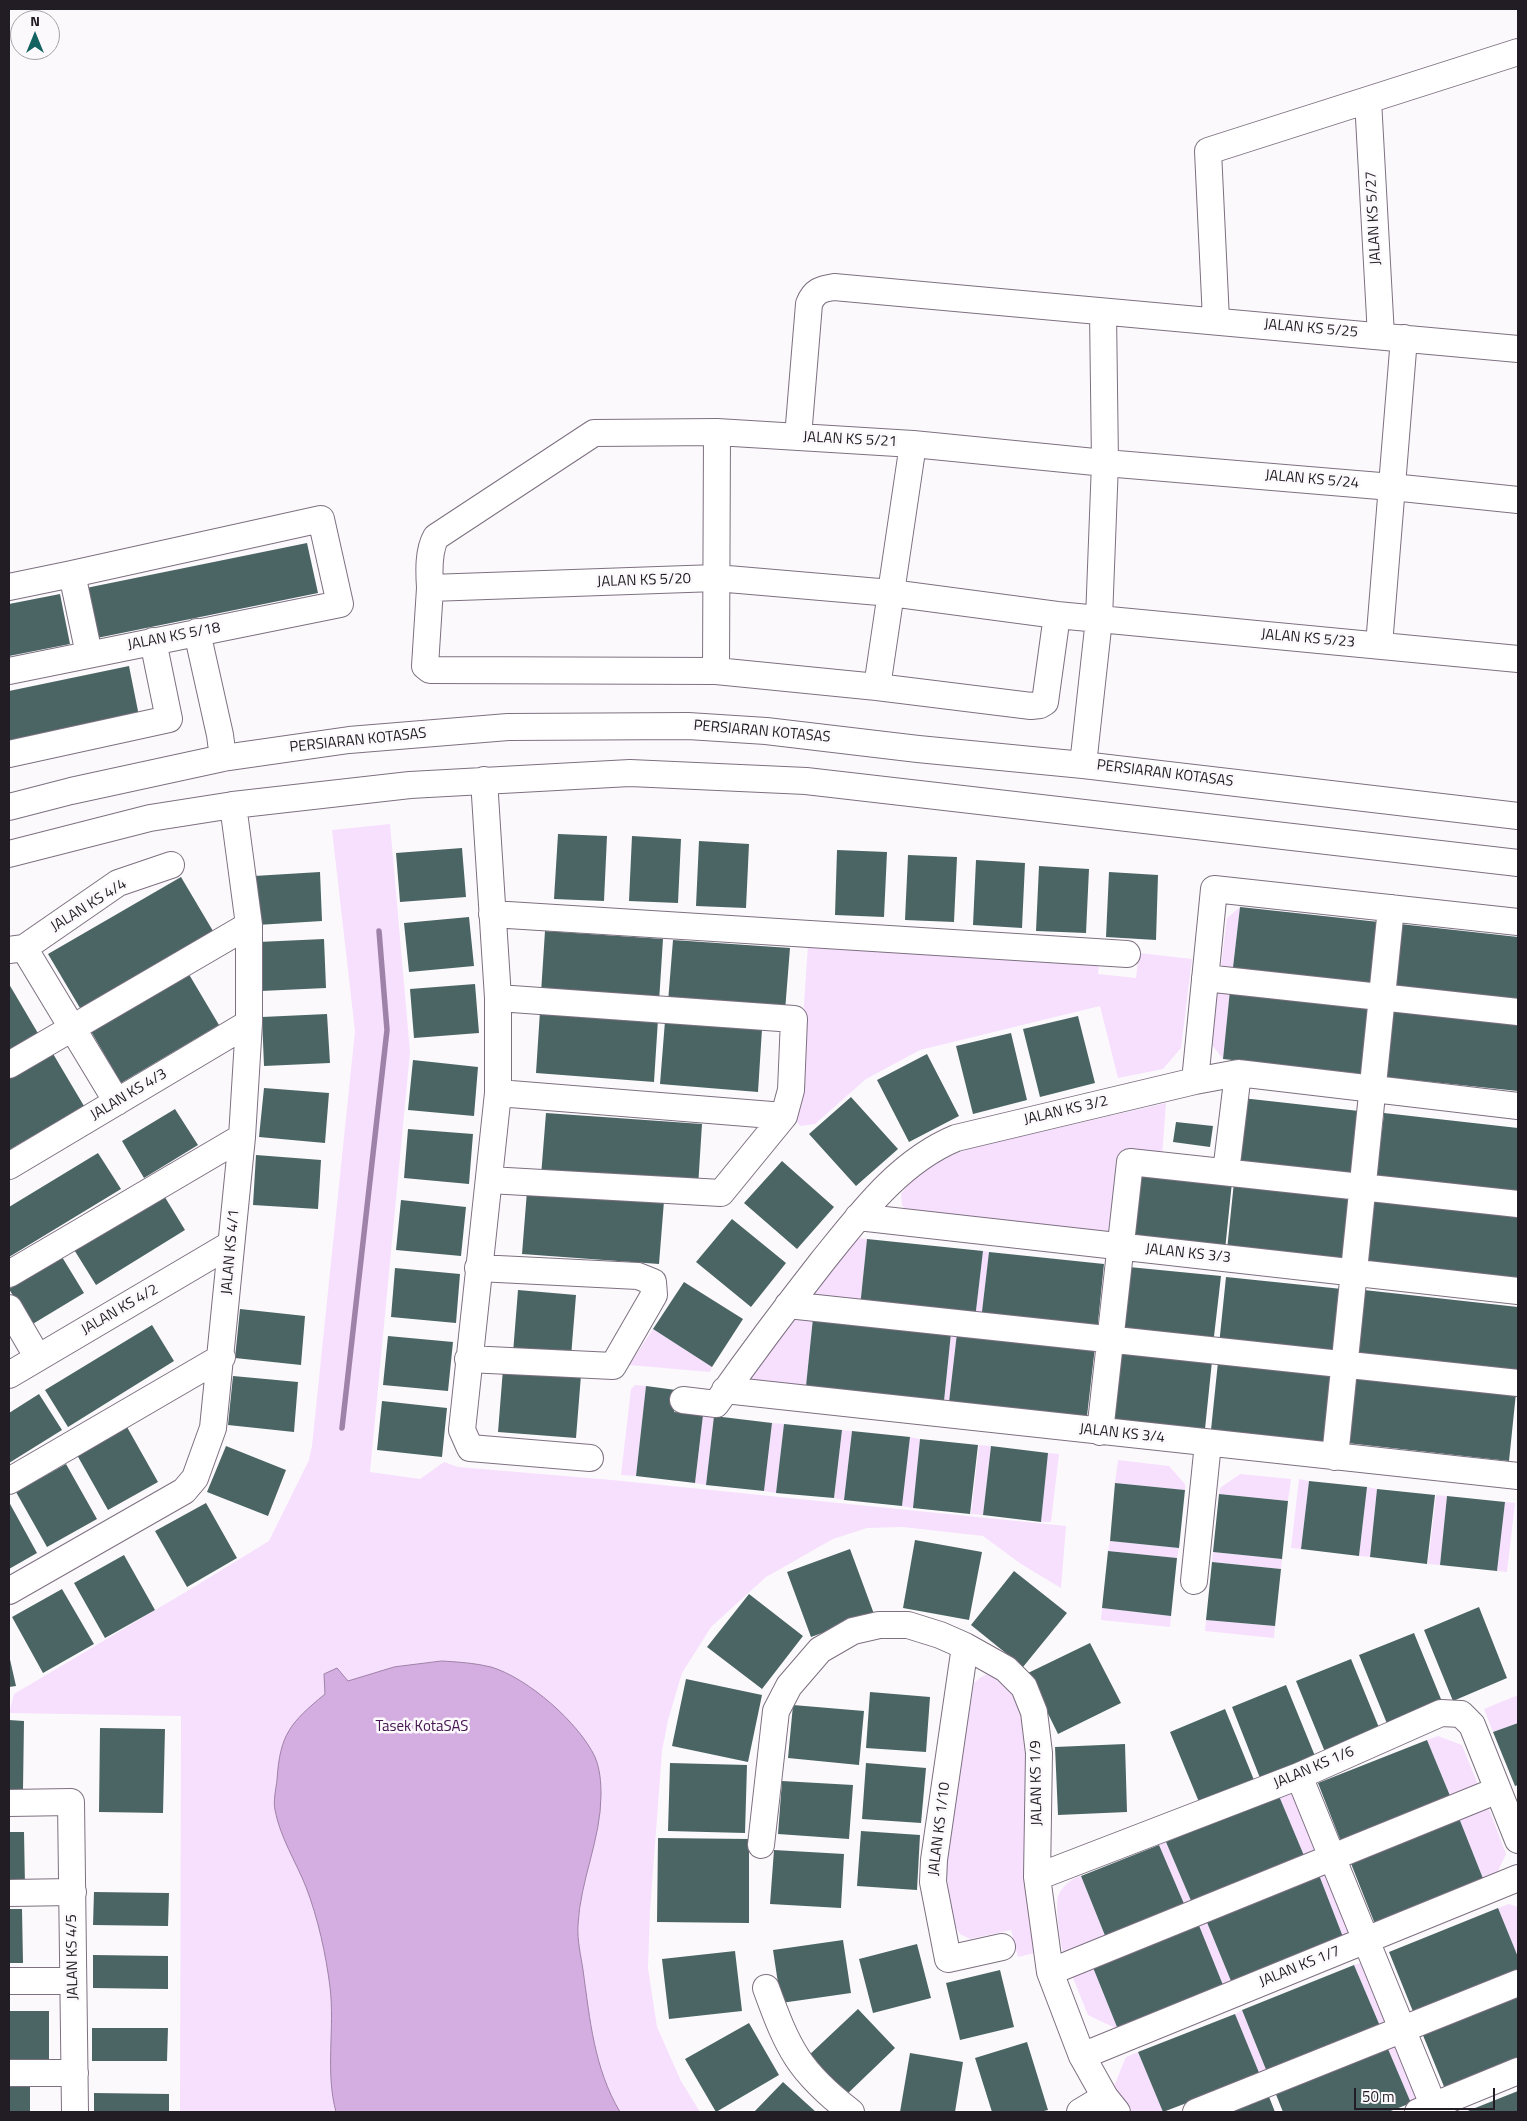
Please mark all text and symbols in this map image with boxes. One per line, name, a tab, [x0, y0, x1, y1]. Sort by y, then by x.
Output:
north arrow	[10, 10, 60, 60]
text: N	[30, 10, 40, 31]
street label: JALAN KS 5/27	[1363, 171, 1385, 265]
street label: JALAN KS 5/25	[1263, 316, 1359, 342]
street label: JALAN KS 5/21	[803, 429, 897, 451]
street label: JALAN KS 5/24	[1264, 467, 1360, 493]
street label: JALAN KS 5/20	[597, 570, 691, 592]
street label: JALAN KS 5/18	[126, 619, 222, 655]
street label: JALAN KS 5/23	[1260, 626, 1356, 652]
street label: PERSIARAN KOTASAS	[693, 717, 831, 747]
street label: PERSIARAN KOTASAS	[289, 725, 427, 757]
street label: PERSIARAN KOTASAS	[1096, 757, 1234, 791]
street label: JALAN KS 4/4	[48, 876, 130, 936]
street label: JALAN KS 4/3	[88, 1065, 170, 1125]
street label: JALAN KS 3/2	[1022, 1093, 1110, 1129]
street label: JALAN KS 4/1	[218, 1208, 244, 1296]
street label: JALAN KS 3/3	[1144, 1241, 1232, 1267]
street label: JALAN KS 4/2	[78, 1281, 162, 1339]
street label: JALAN KS 3/4	[1078, 1421, 1166, 1447]
park label: Tasek KotaSAS	[376, 1718, 468, 1736]
street label: JALAN KS 1/9	[1027, 1740, 1047, 1826]
street label: JALAN KS 1/6	[1271, 1743, 1357, 1793]
street label: JALAN KS 1/10	[925, 1781, 955, 1877]
street label: JALAN KS 4/5	[63, 1914, 83, 2000]
street label: JALAN KS 1/7	[1257, 1943, 1343, 1991]
scale bar	[1357, 2078, 1498, 2110]
text: 50 m	[1362, 2085, 1395, 2108]

